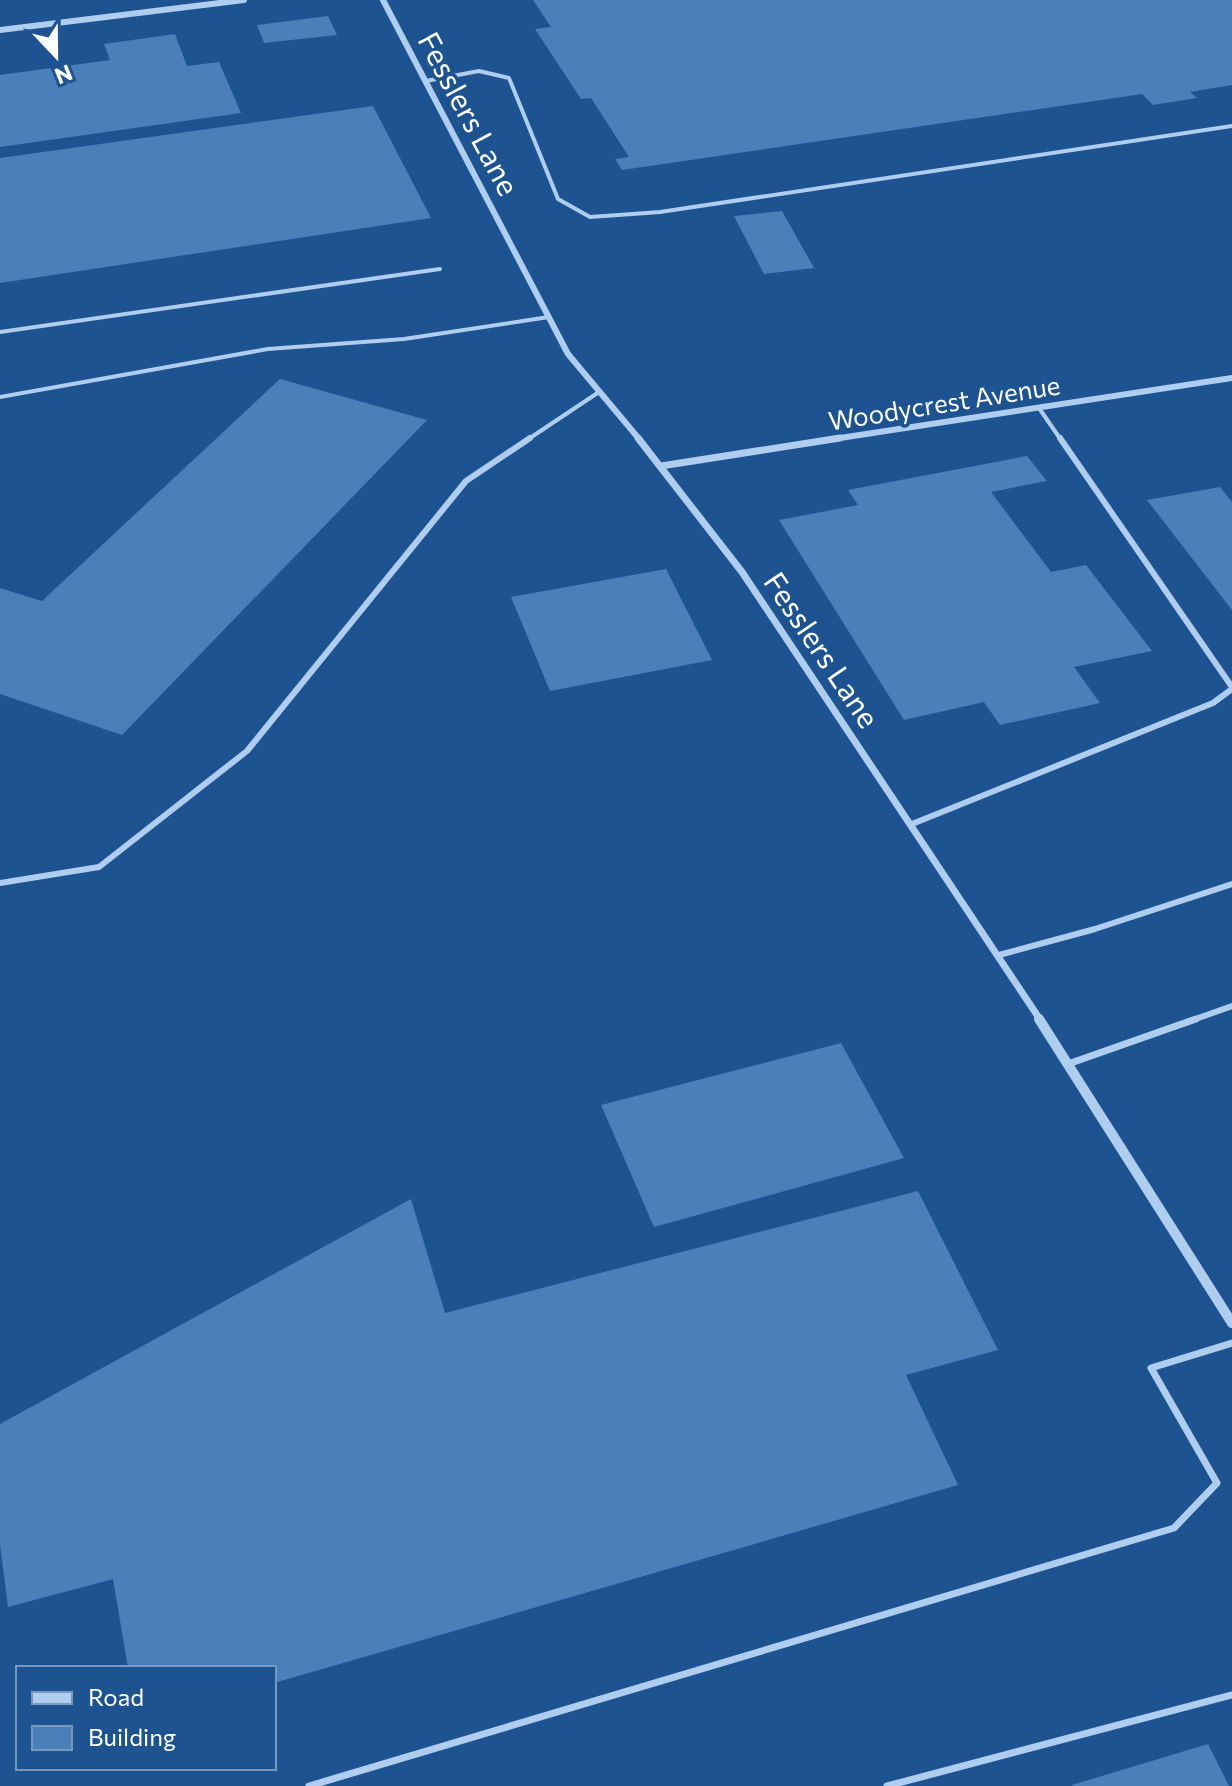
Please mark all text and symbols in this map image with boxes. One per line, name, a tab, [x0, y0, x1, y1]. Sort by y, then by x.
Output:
north arrow	[16, 16, 96, 96]
street label: Fesslers Lane	[411, 25, 529, 201]
text: N	[51, 59, 76, 91]
street label: Woodycrest Avenue	[826, 368, 1062, 436]
street label: Fesslers Lane	[757, 564, 889, 734]
legend	[16, 1666, 276, 1770]
text: Road	[88, 1682, 144, 1711]
text: Building	[88, 1722, 176, 1751]

